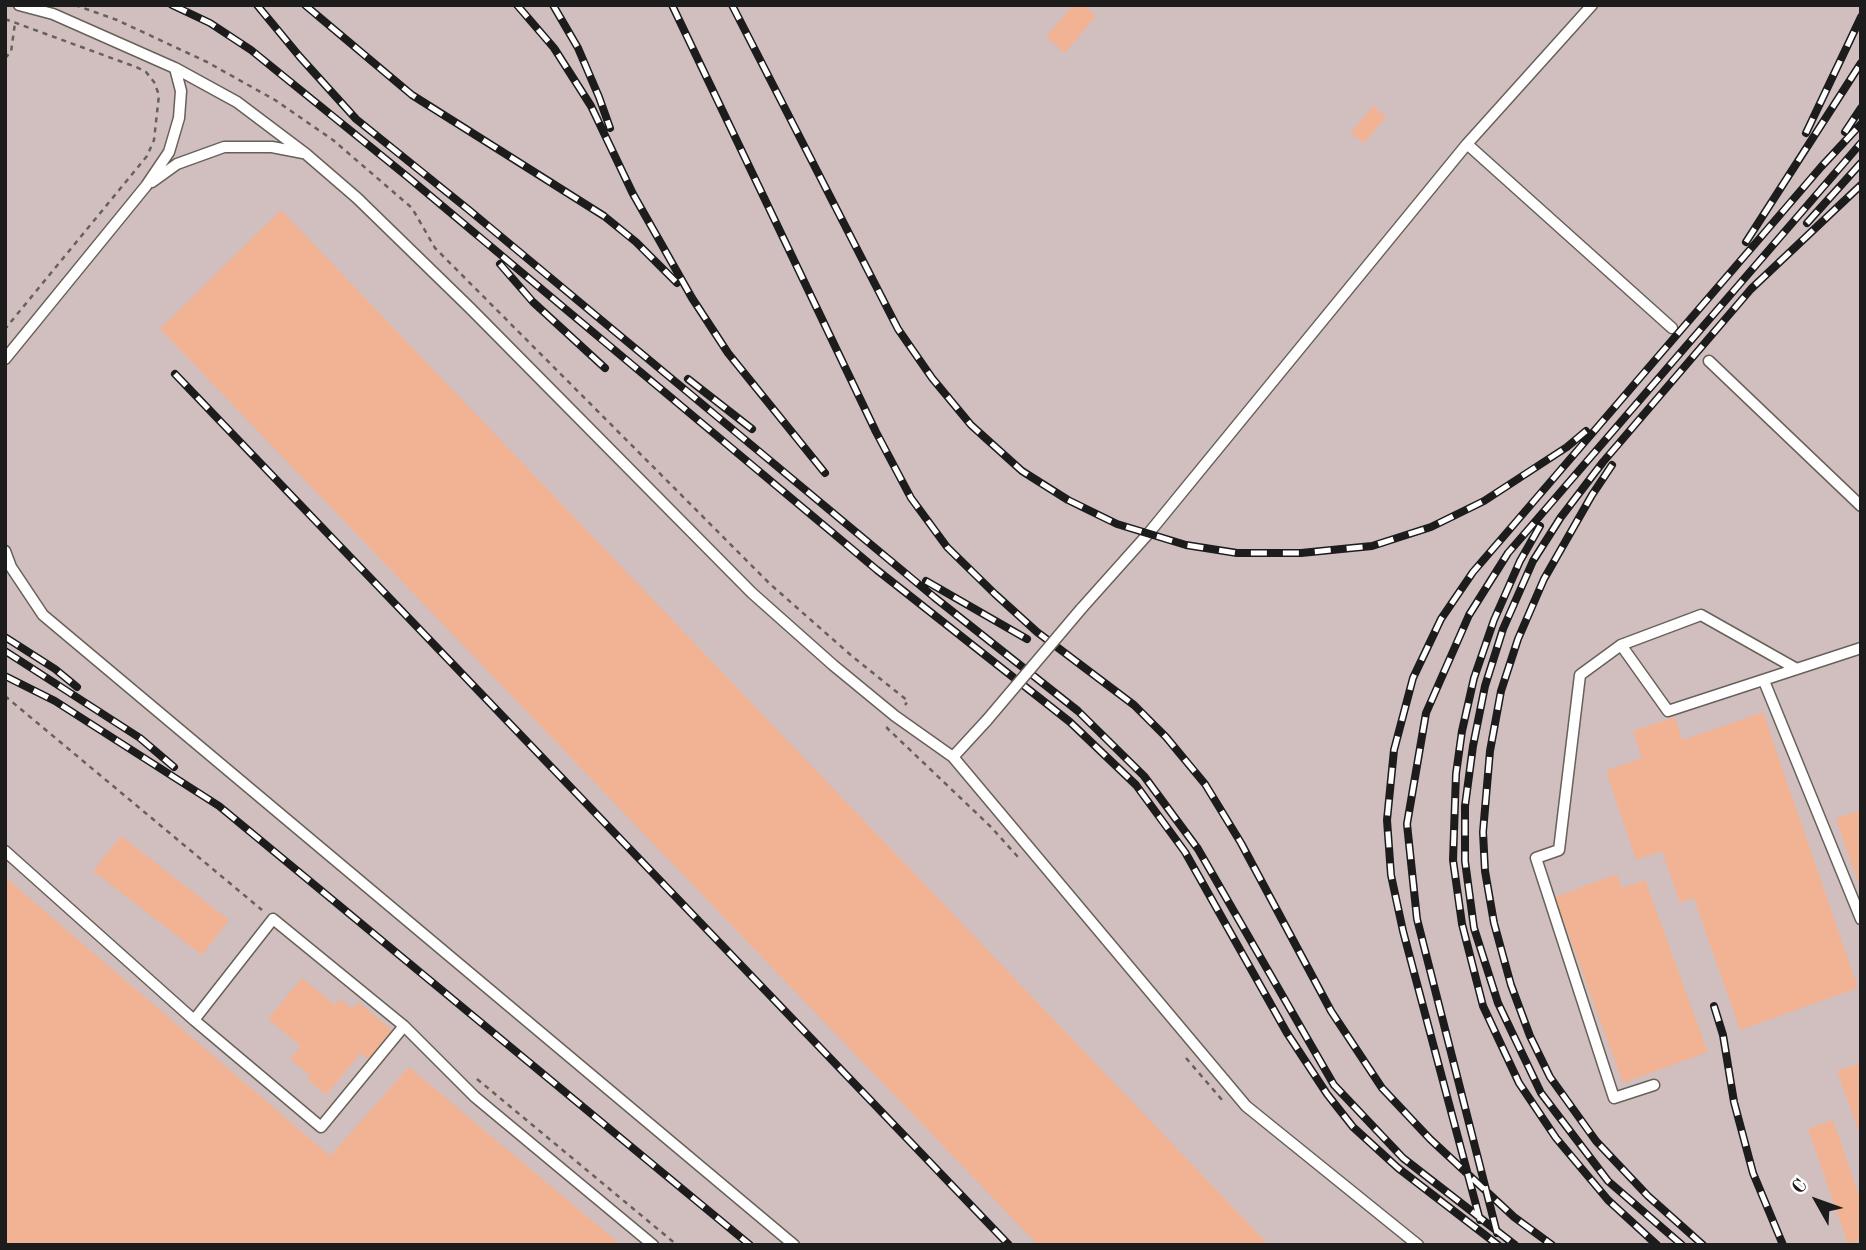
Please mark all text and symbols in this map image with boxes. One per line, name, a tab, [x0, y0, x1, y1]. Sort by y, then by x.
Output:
north arrow	[1782, 1166, 1852, 1236]
text: С	[1789, 1176, 1812, 1198]

